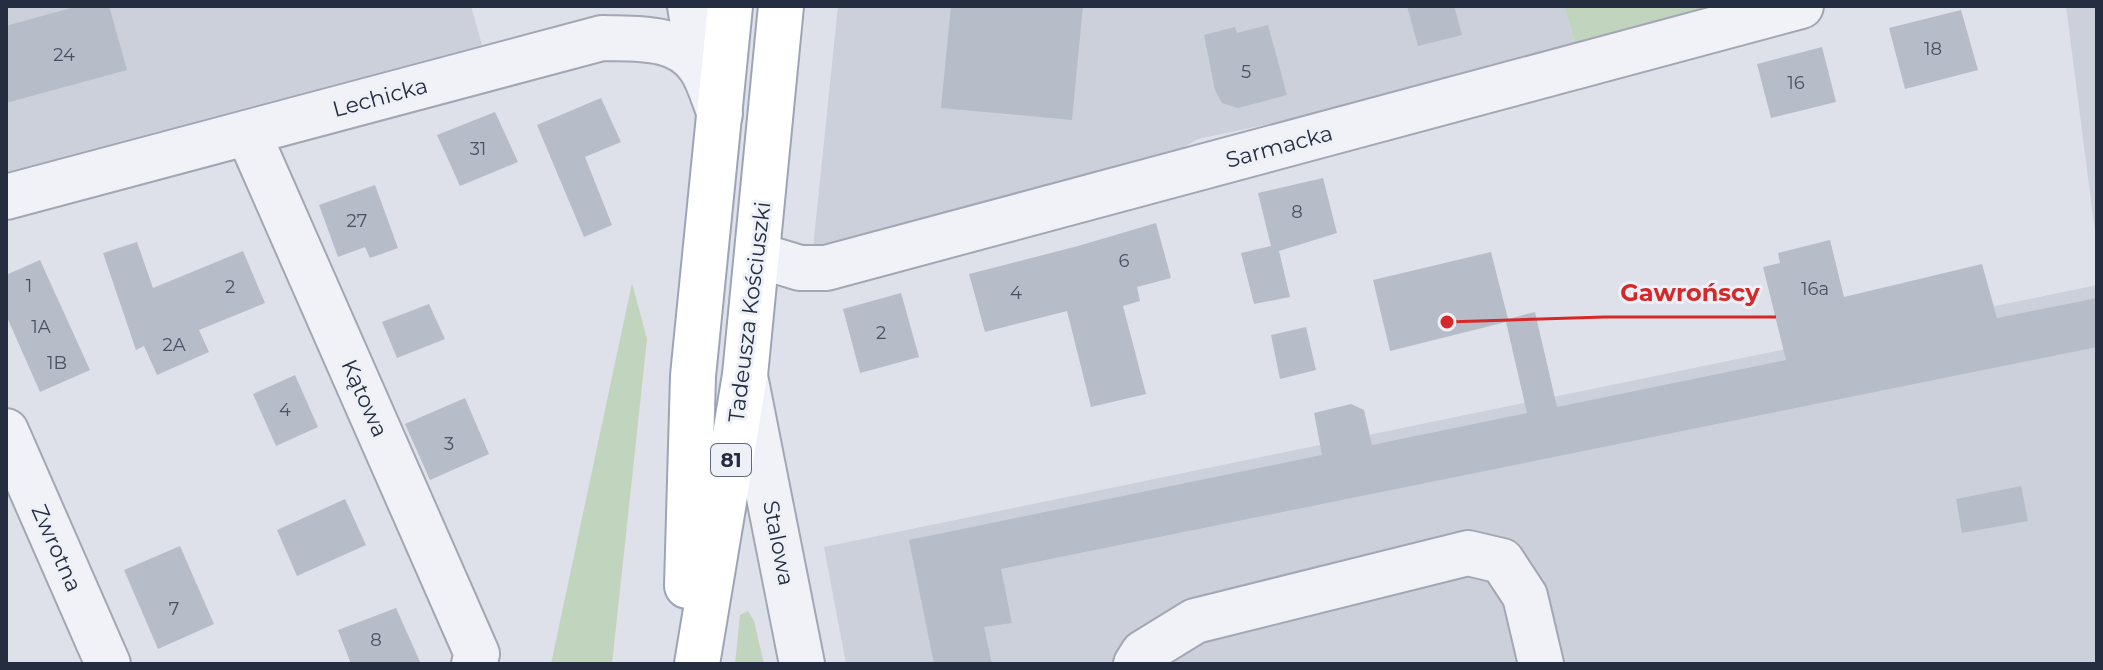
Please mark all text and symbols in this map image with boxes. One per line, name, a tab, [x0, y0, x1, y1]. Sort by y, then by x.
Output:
house number: 18	[1924, 38, 1942, 60]
house number: 24	[53, 44, 75, 66]
house number: 5	[1241, 61, 1251, 83]
street label: Lechicka	[330, 72, 431, 123]
house number: 16	[1787, 72, 1805, 94]
street label: Sarmacka	[1223, 119, 1336, 174]
house number: 31	[470, 138, 486, 160]
street label: Tadeusza Kościuszki	[723, 200, 776, 424]
house number: 8	[1291, 201, 1303, 223]
house number: 27	[347, 210, 367, 232]
house number: 6	[1119, 250, 1130, 272]
callout: Gawrońscy	[1605, 269, 1776, 317]
house number: 1	[26, 275, 32, 297]
house number: 2	[225, 276, 235, 298]
text: Gawrońscy	[1620, 278, 1760, 307]
house number: 16a	[1801, 278, 1829, 300]
house number: 4	[1010, 282, 1022, 304]
house number: 1A	[31, 316, 51, 338]
house number: 2	[876, 322, 886, 344]
house number: 2A	[162, 334, 186, 356]
house number: 1B	[47, 352, 67, 374]
street label: Kątowa	[335, 355, 394, 441]
house number: 4	[279, 399, 291, 421]
house number: 3	[444, 433, 454, 455]
road number: 81	[711, 444, 751, 476]
street label: Stalowa	[757, 498, 800, 588]
street label: Zwrotna	[25, 500, 88, 596]
house number: 7	[169, 598, 179, 620]
house number: 8	[370, 629, 382, 651]

